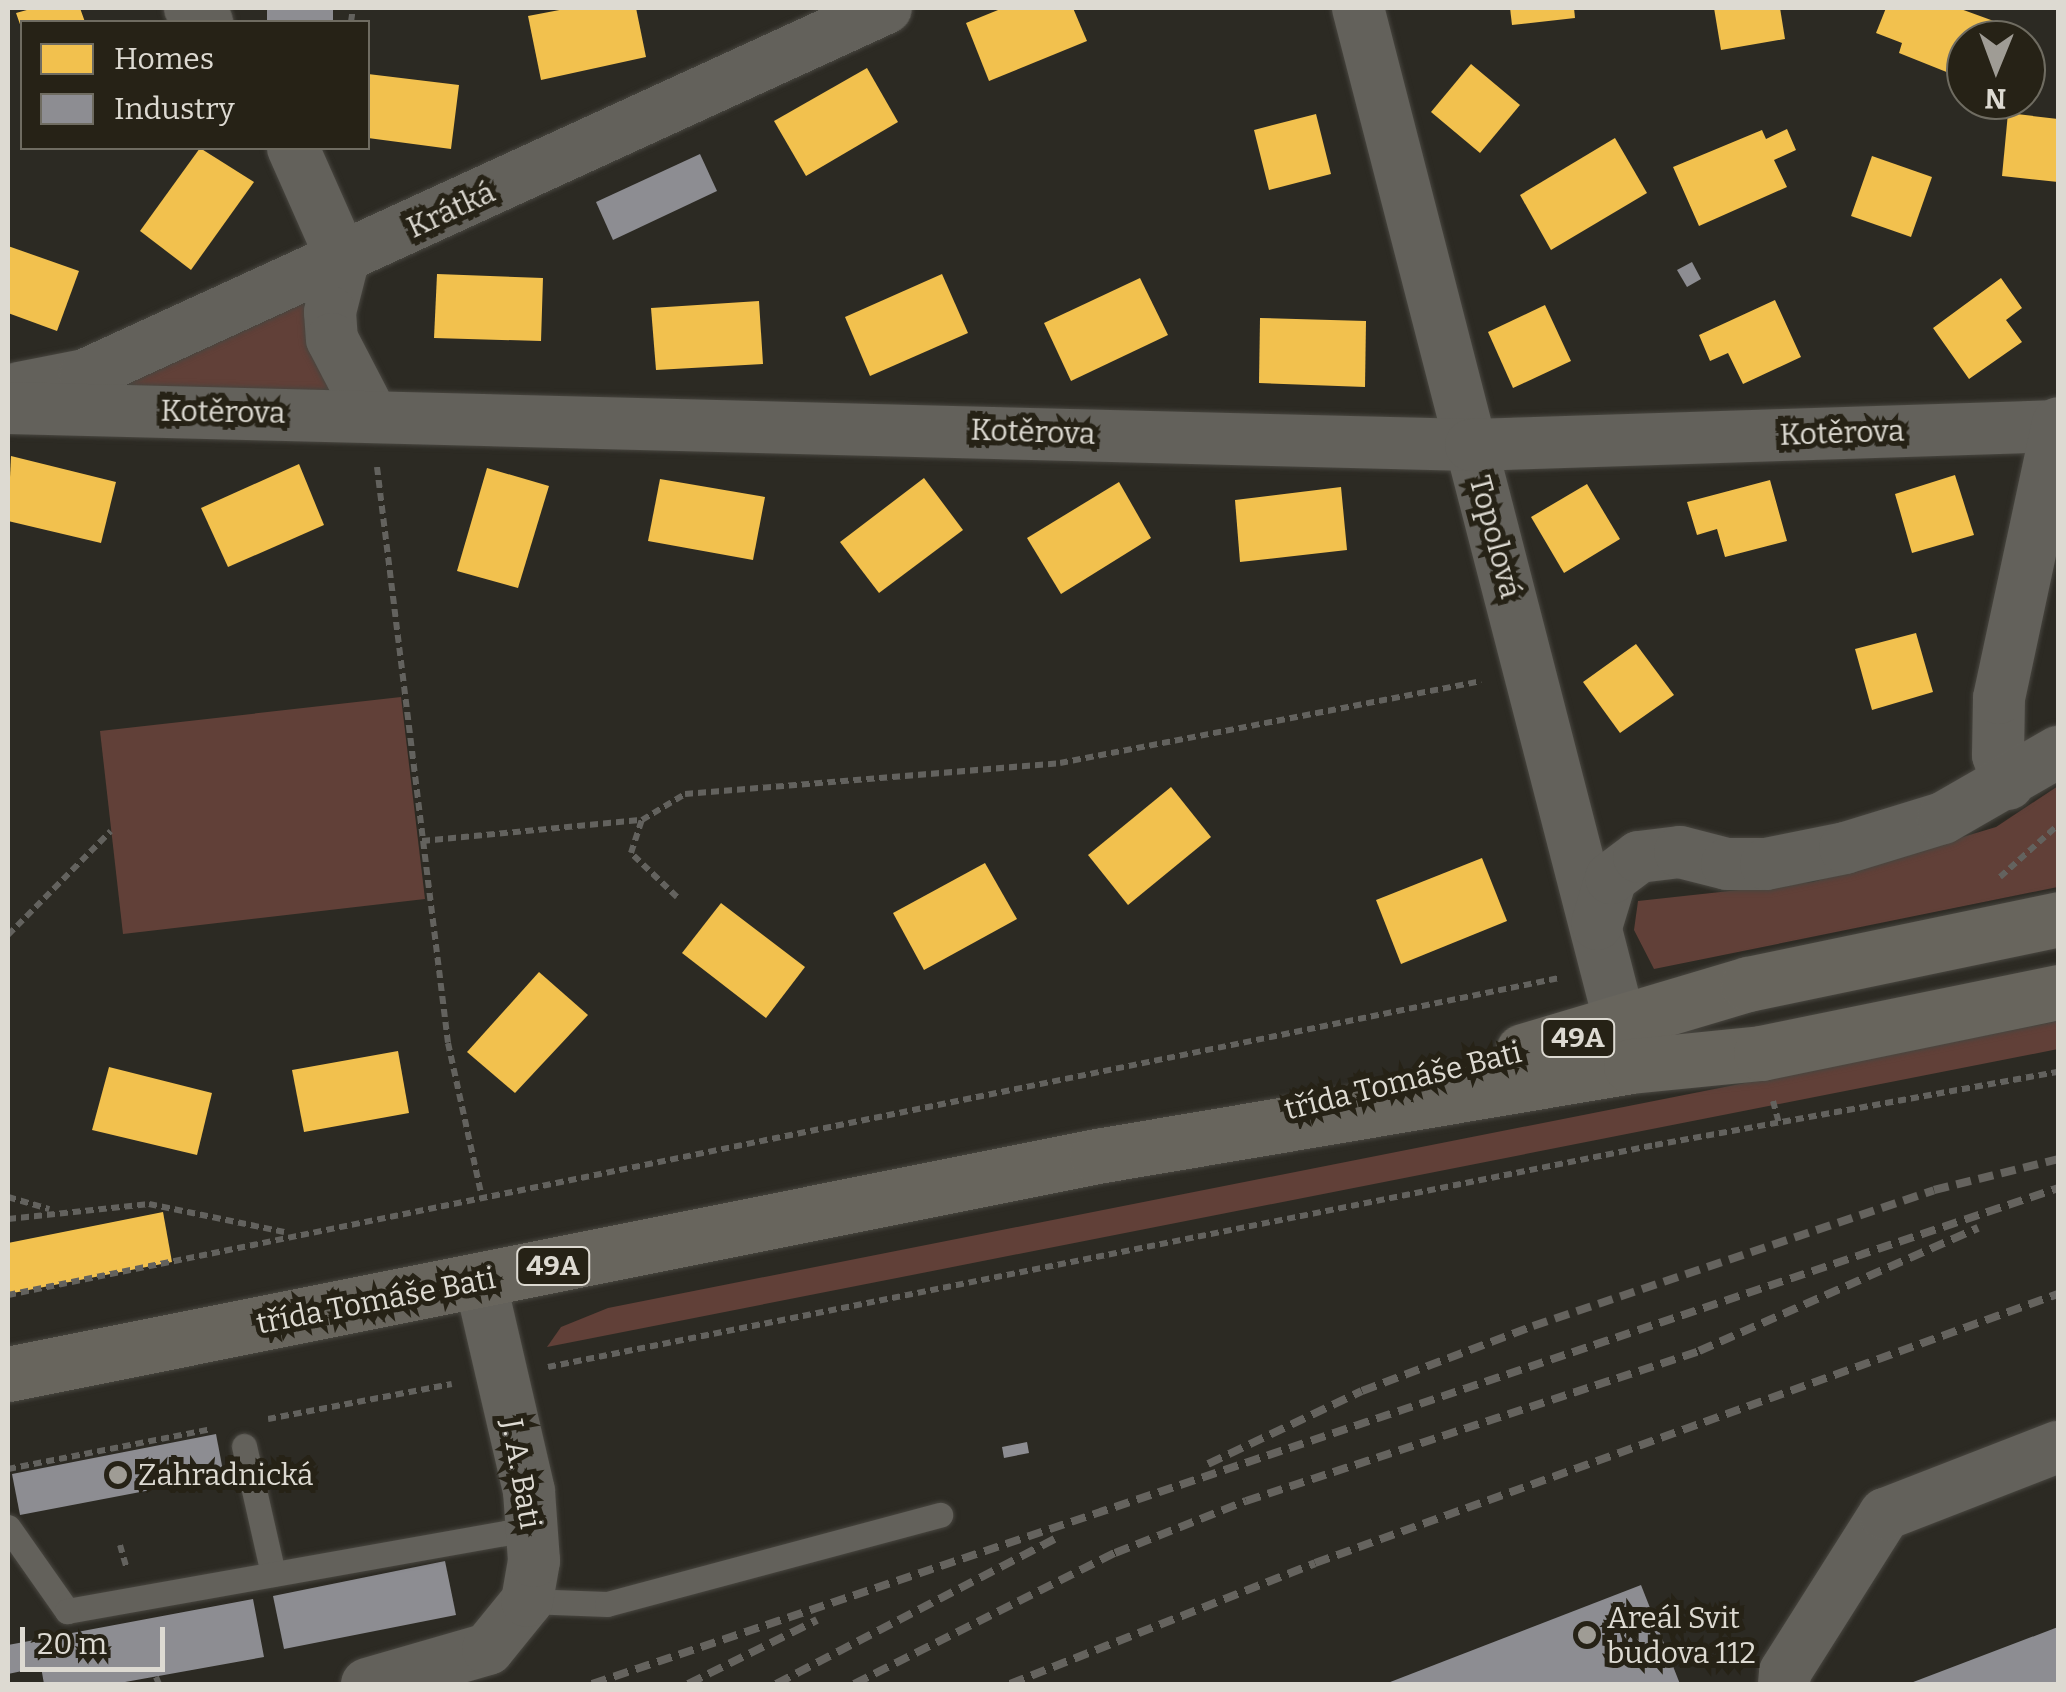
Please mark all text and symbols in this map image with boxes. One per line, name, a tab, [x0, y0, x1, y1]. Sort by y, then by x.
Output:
legend	[20, 20, 370, 150]
north arrow	[1946, 20, 2046, 120]
text: Homes	[114, 41, 214, 77]
text: N	[1984, 82, 2007, 115]
text: Industry	[114, 91, 235, 127]
street label: Krátká	[401, 174, 501, 246]
street label: Kotěrova	[160, 393, 286, 431]
street label: Kotěrova	[970, 412, 1096, 452]
street label: Kotěrova	[1779, 413, 1905, 453]
street label: Topolová	[1461, 472, 1529, 602]
road number: 49A	[1540, 1015, 1616, 1061]
street label: třída Tomáše Bati	[1281, 1034, 1525, 1128]
road number: 49A	[516, 1243, 590, 1289]
street label: třída Tomáše Bati	[253, 1260, 499, 1342]
street label: J. A. Bati	[494, 1416, 548, 1532]
place label: Zahradnická	[138, 1457, 313, 1493]
marker: Zahradnická	[107, 1464, 129, 1486]
place label: Areál Svit budova 112	[1607, 1600, 1756, 1670]
scale bar	[25, 1607, 170, 1669]
marker: Areál Svit budova 112	[1576, 1624, 1598, 1646]
text: 20 m	[37, 1626, 107, 1662]

